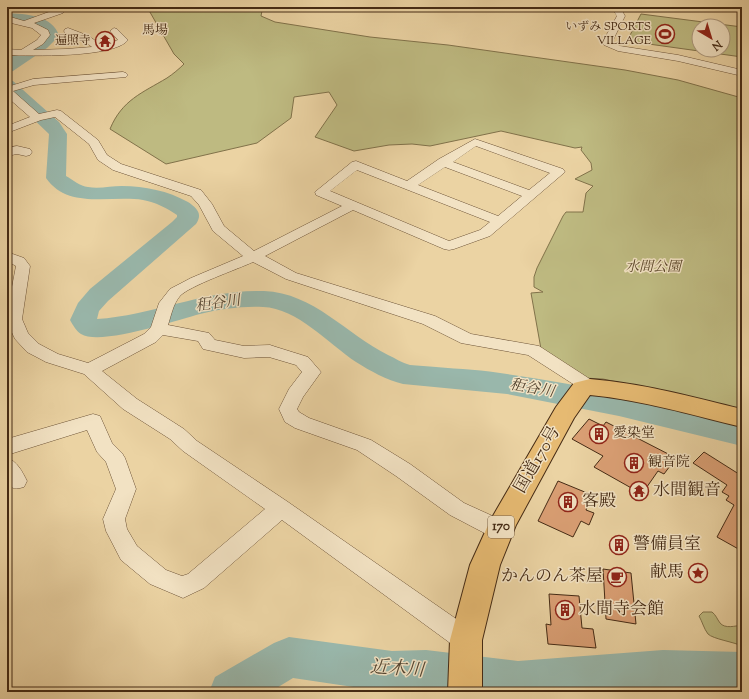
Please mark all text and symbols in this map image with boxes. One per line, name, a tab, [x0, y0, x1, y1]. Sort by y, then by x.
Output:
place label: いずみ SPORTS VILLAGE	[565, 18, 652, 50]
north arrow	[691, 18, 731, 58]
district label: 馬場	[142, 22, 168, 40]
sports icon: いずみ SPORTS VILLAGE	[654, 23, 676, 45]
temple icon: 遍照寺	[94, 30, 116, 52]
place label: 遍照寺	[55, 32, 91, 50]
text: N	[708, 35, 726, 54]
park label: 水間公園	[625, 258, 683, 278]
water label: 秬谷川	[194, 290, 244, 318]
water label: 秬谷川	[508, 375, 558, 404]
street label: 国道170号	[509, 422, 567, 498]
building icon: 愛染堂	[588, 423, 610, 445]
place label: 愛染堂	[613, 424, 655, 444]
building icon: 観音院	[623, 452, 645, 474]
place label: 観音院	[648, 453, 690, 473]
place label: 水間観音	[653, 479, 721, 503]
temple icon: 水間観音	[628, 480, 650, 502]
place label: 客殿	[582, 490, 616, 514]
building icon: 客殿	[557, 491, 579, 513]
road number: 170	[488, 516, 514, 538]
place label: 警備員室	[633, 533, 701, 557]
building icon: 警備員室	[608, 534, 630, 556]
place label: 献馬	[650, 561, 684, 585]
place icon: 献馬	[687, 562, 709, 584]
place label: かんのん茶屋	[501, 565, 603, 589]
cafe icon: かんのん茶屋	[606, 566, 628, 588]
place label: 水間寺会館	[579, 598, 664, 622]
building icon: 水間寺会館	[554, 599, 576, 621]
water label: 近木川	[369, 655, 427, 685]

